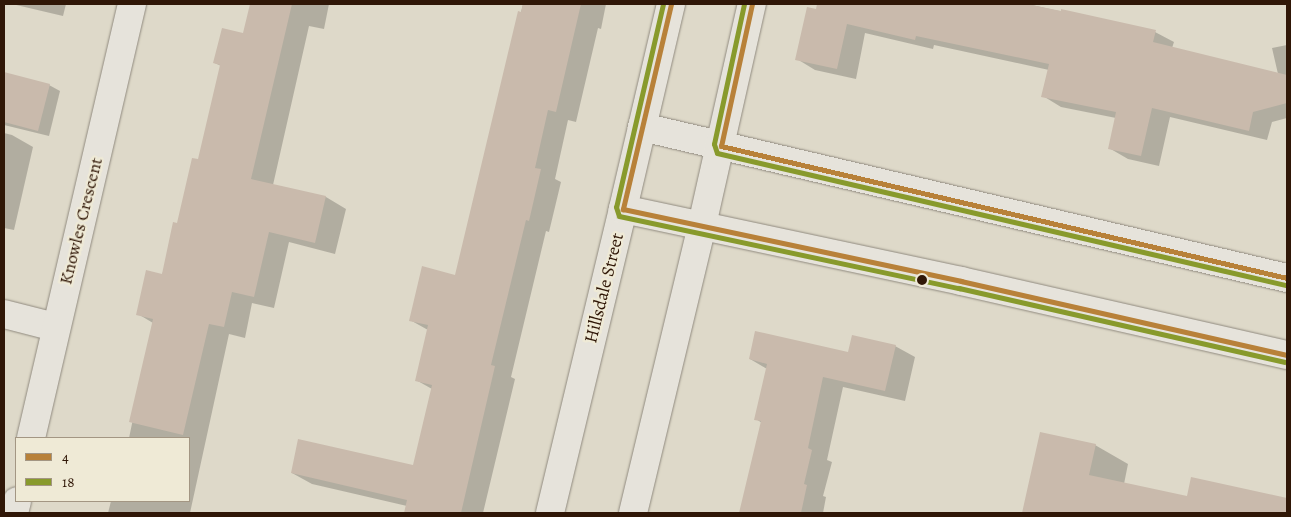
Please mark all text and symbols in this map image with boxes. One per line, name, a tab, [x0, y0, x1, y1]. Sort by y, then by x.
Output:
street label: Knowles Crescent	[55, 155, 107, 287]
street label: Hillsdale Street	[580, 231, 628, 345]
unlabelled marker	[917, 275, 927, 285]
legend	[15, 437, 190, 502]
text: 4	[62, 447, 69, 467]
text: 18	[62, 472, 74, 492]

